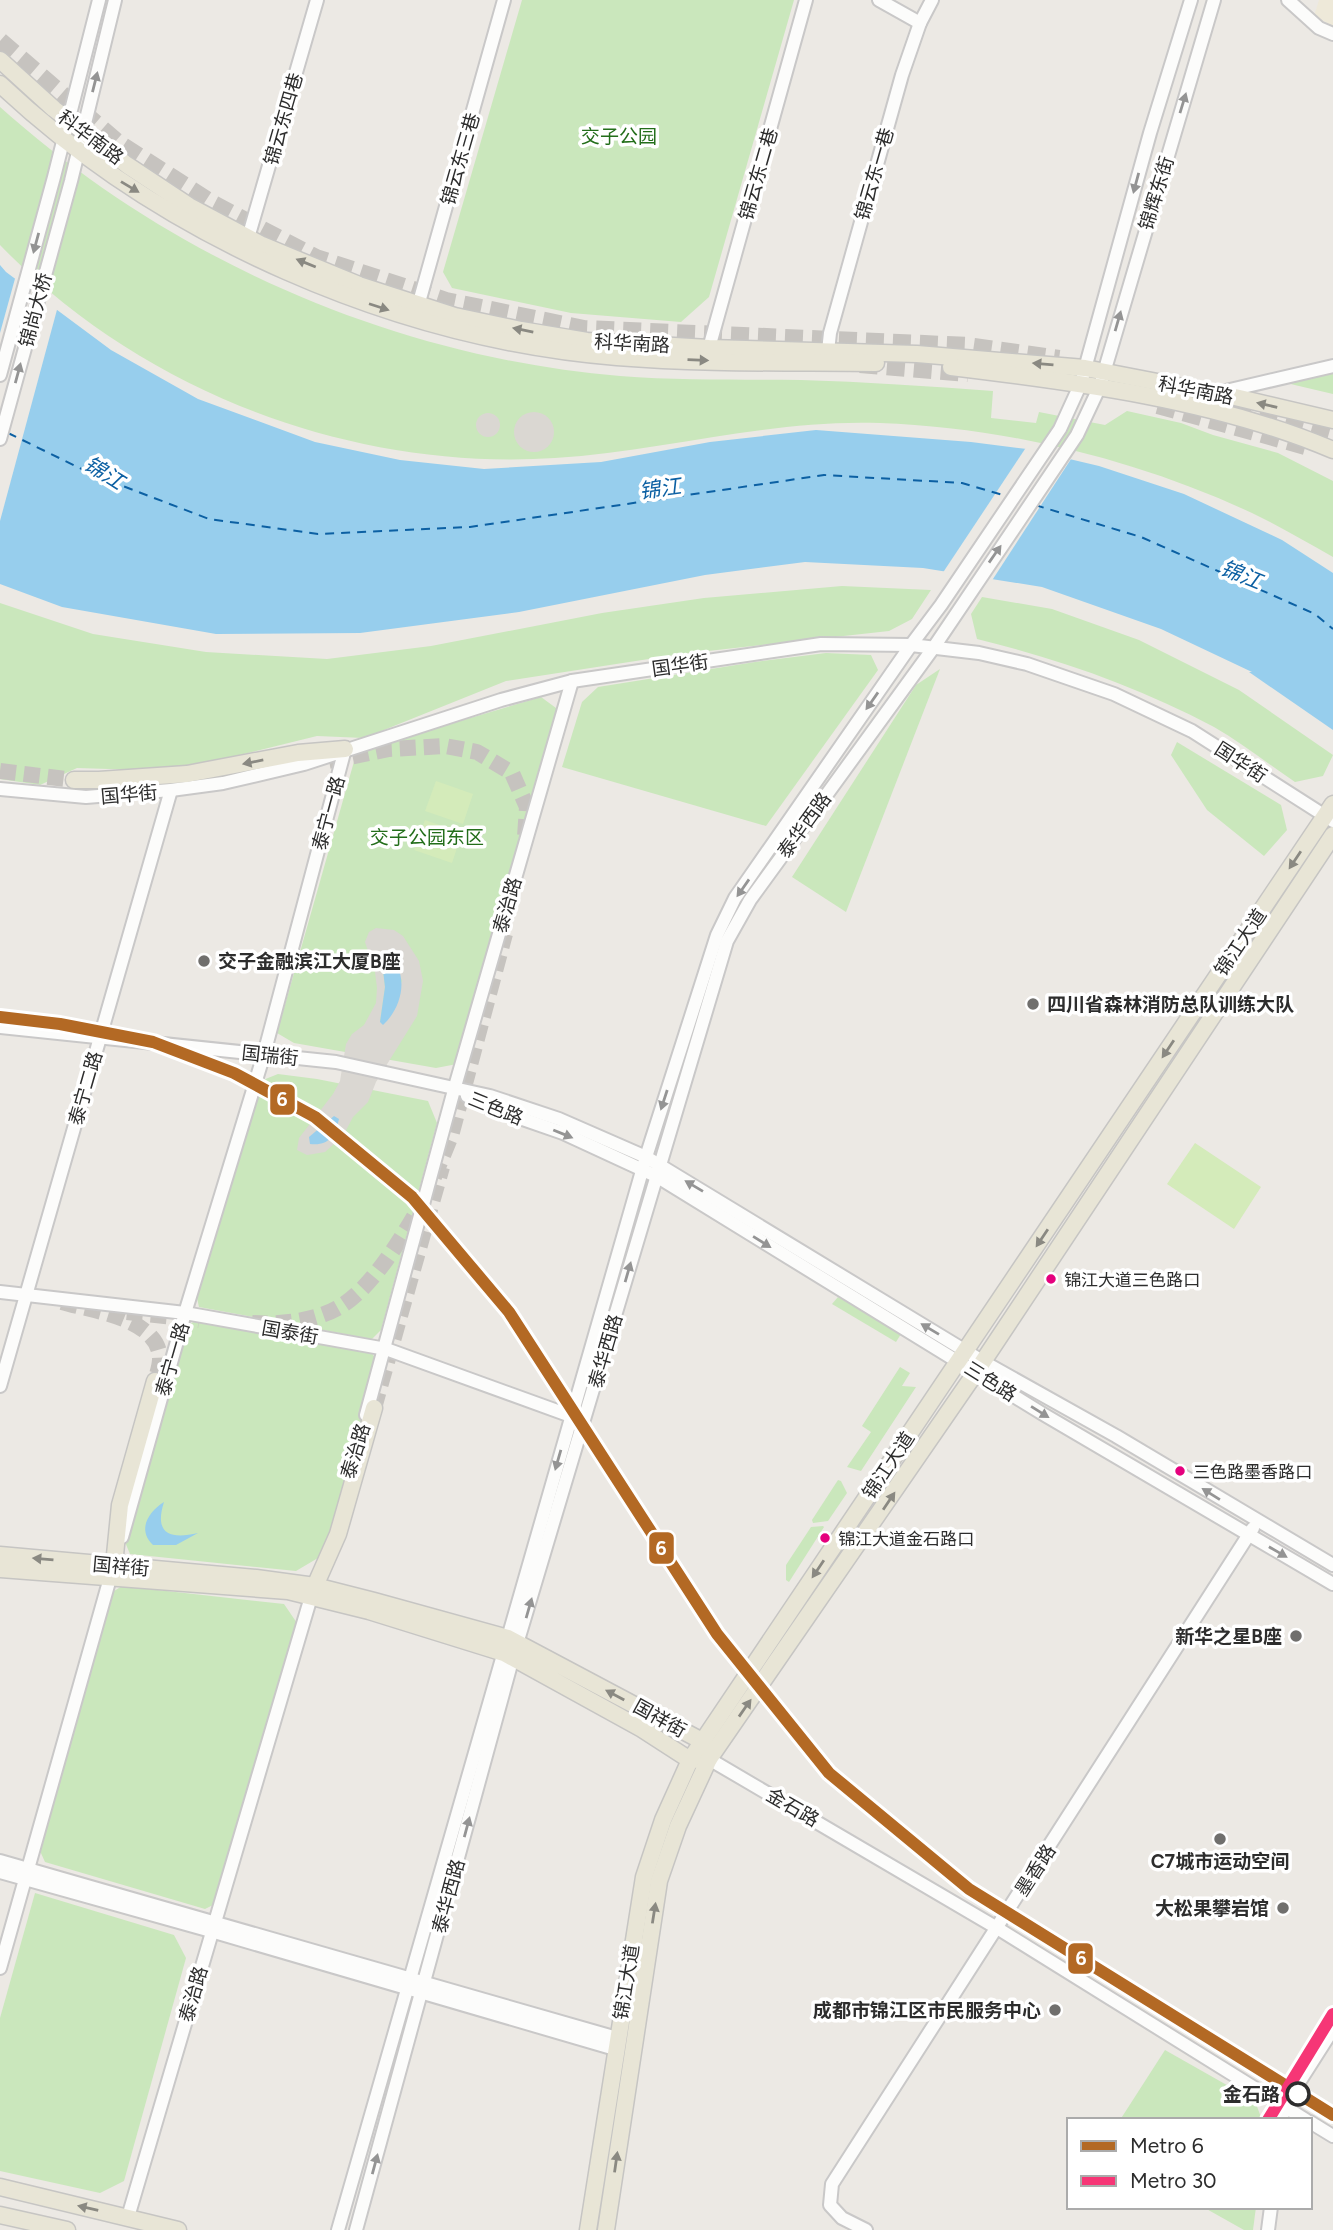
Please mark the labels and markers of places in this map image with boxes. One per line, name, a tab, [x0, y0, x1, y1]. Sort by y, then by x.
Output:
place label: 交子金融滨江大厦B座	[218, 950, 401, 973]
marker: 交子金融滨江大厦B座	[196, 953, 212, 969]
place label: 四川省森林消防总队训练大队	[1047, 993, 1294, 1016]
marker: 四川省森林消防总队训练大队	[1025, 996, 1041, 1012]
place label: 锦江大道三色路口	[1064, 1270, 1200, 1290]
marker: 锦江大道三色路口	[1044, 1272, 1058, 1286]
place label: 三色路墨香路口	[1193, 1462, 1312, 1482]
marker: 三色路墨香路口	[1173, 1464, 1187, 1478]
place label: 锦江大道金石路口	[838, 1529, 974, 1549]
marker: 锦江大道金石路口	[818, 1531, 832, 1545]
place label: 新华之星B座	[1175, 1625, 1282, 1648]
marker: 新华之星B座	[1288, 1628, 1304, 1644]
marker: C7城市运动空间	[1212, 1831, 1228, 1847]
place label: C7城市运动空间	[1151, 1850, 1289, 1873]
place label: 大松果攀岩馆	[1155, 1897, 1269, 1920]
marker: 大松果攀岩馆	[1275, 1900, 1291, 1916]
place label: 成都市锦江区市民服务中心	[813, 1999, 1041, 2022]
marker: 成都市锦江区市民服务中心	[1047, 2002, 1063, 2018]
marker: 金石路	[1286, 2082, 1310, 2106]
place label: 金石路	[1223, 2083, 1280, 2106]

